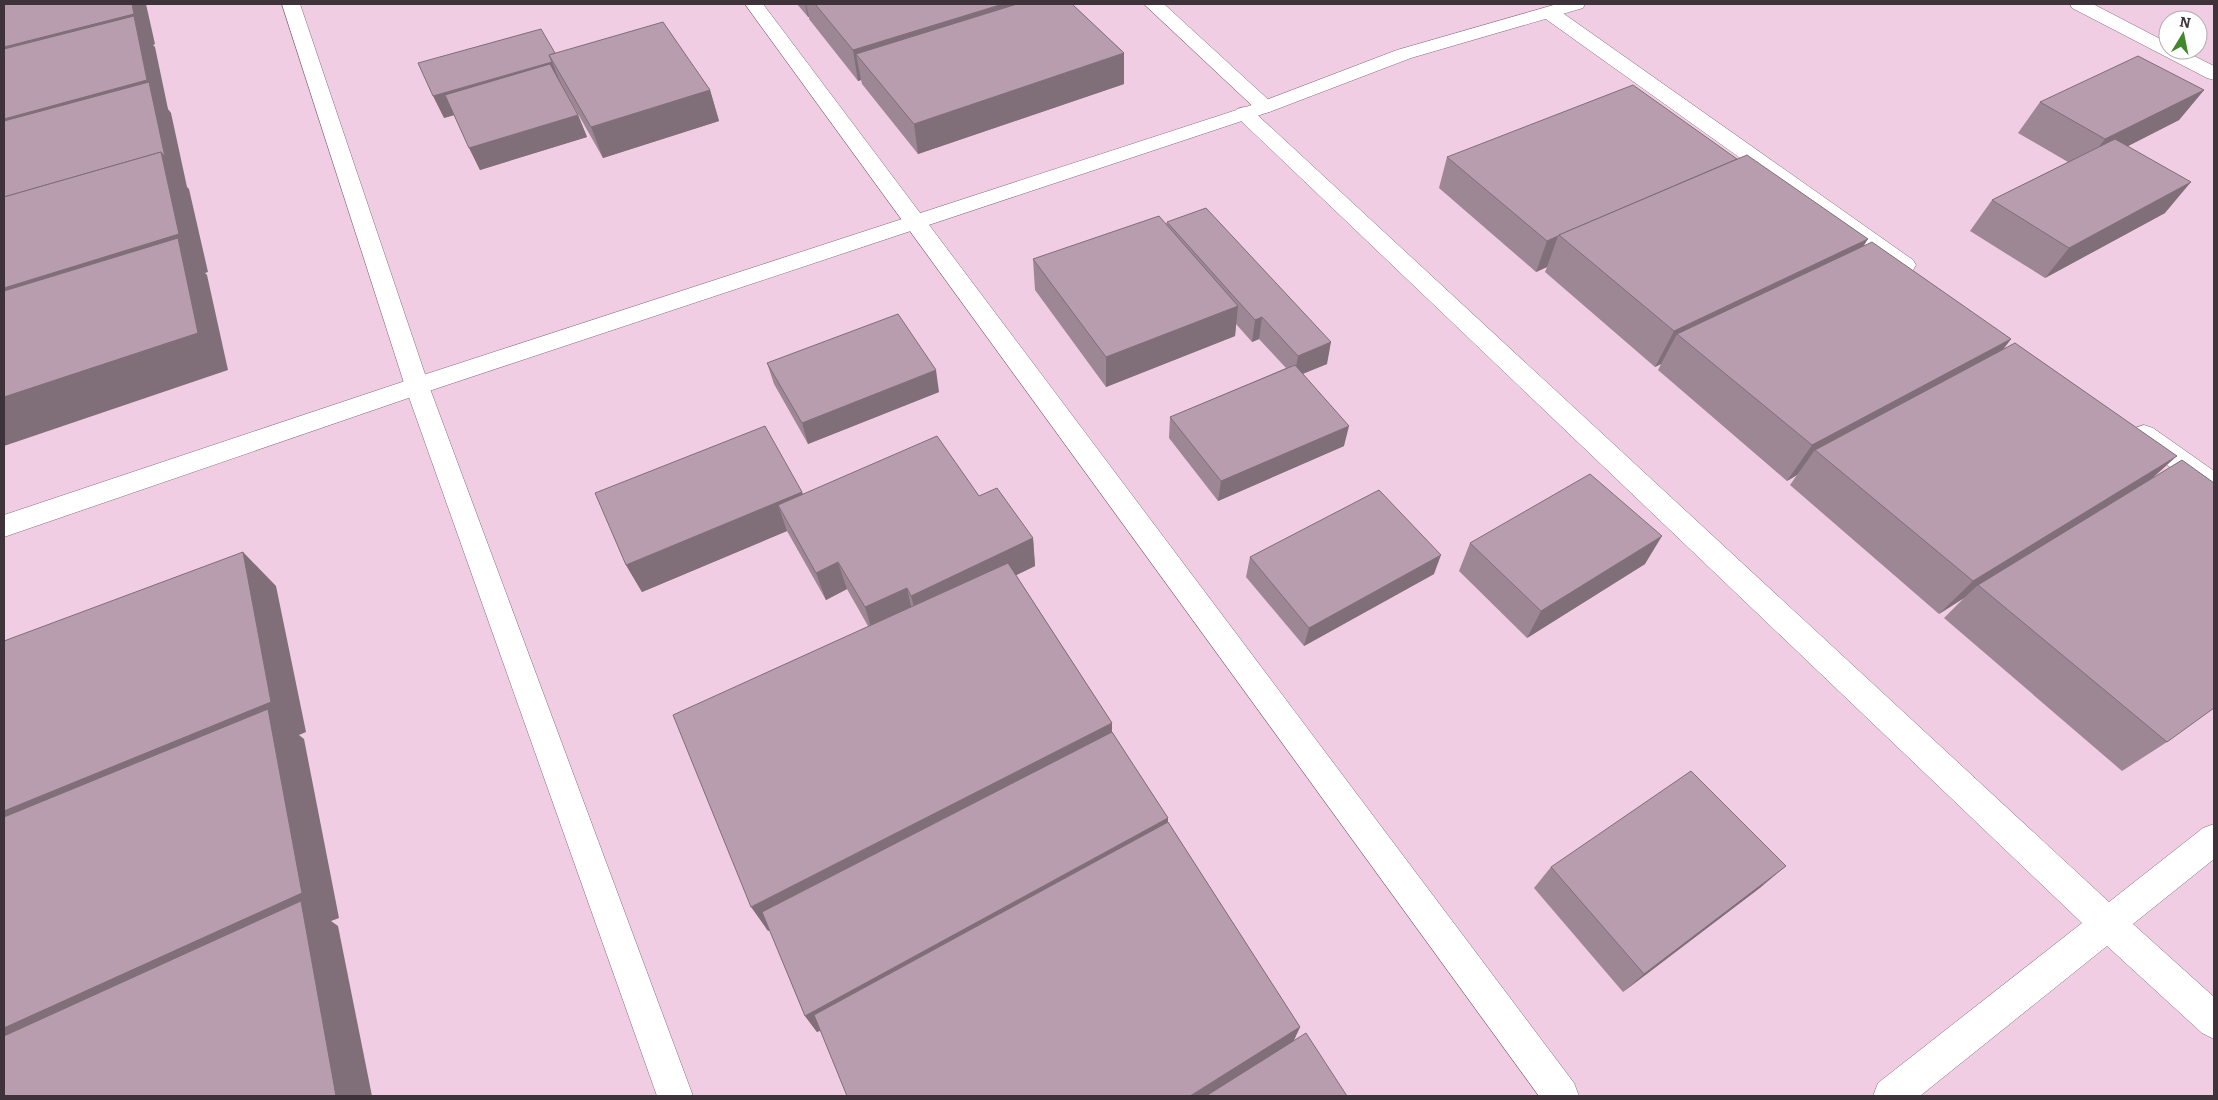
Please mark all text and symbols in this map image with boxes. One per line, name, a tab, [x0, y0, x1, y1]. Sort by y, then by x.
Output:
north arrow	[2158, 10, 2208, 60]
text: N	[2178, 13, 2192, 32]

